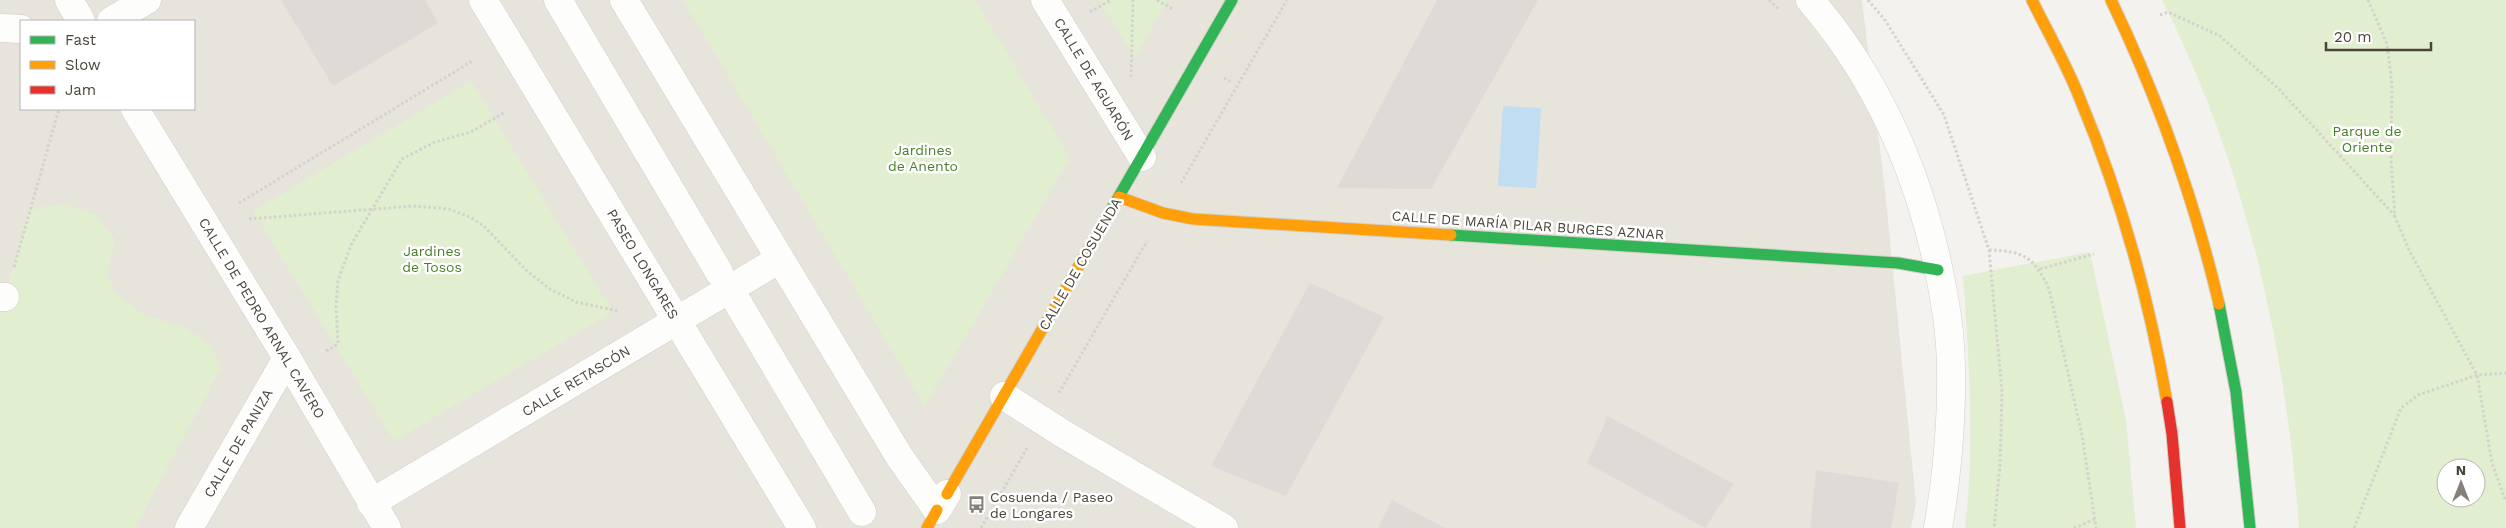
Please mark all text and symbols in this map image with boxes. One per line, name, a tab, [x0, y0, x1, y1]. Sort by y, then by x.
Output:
street label: CALLE DE AGUARÓN	[1051, 15, 1137, 143]
legend	[20, 20, 195, 110]
scale bar	[2326, 20, 2431, 52]
text: 20 m	[2334, 28, 2372, 46]
text: Fast	[65, 31, 97, 49]
text: Slow	[65, 56, 101, 74]
text: Jam	[65, 81, 96, 99]
park label: Parque de Oriente	[2332, 123, 2402, 155]
park label: Jardines de Anento	[888, 142, 958, 174]
street label: CALLE DE COSUENDA	[1035, 195, 1125, 333]
street label: PASEO LONGARES	[604, 206, 682, 322]
street label: CALLE DE MARÍA PILAR BURGES AZNAR	[1391, 207, 1665, 243]
street label: CALLE DE PEDRO ARNAL CAVERO	[196, 215, 328, 421]
park label: Jardines de Tosos	[402, 243, 462, 275]
street label: CALLE RETASCÓN	[519, 342, 633, 420]
street label: CALLE DE PANIZA	[200, 386, 276, 500]
north arrow	[2436, 458, 2486, 508]
text: N	[2456, 462, 2466, 478]
place label: Cosuenda / Paseo de Longares	[990, 489, 1113, 521]
bus stop icon: Cosuenda / Paseo de Longares	[966, 495, 986, 515]

